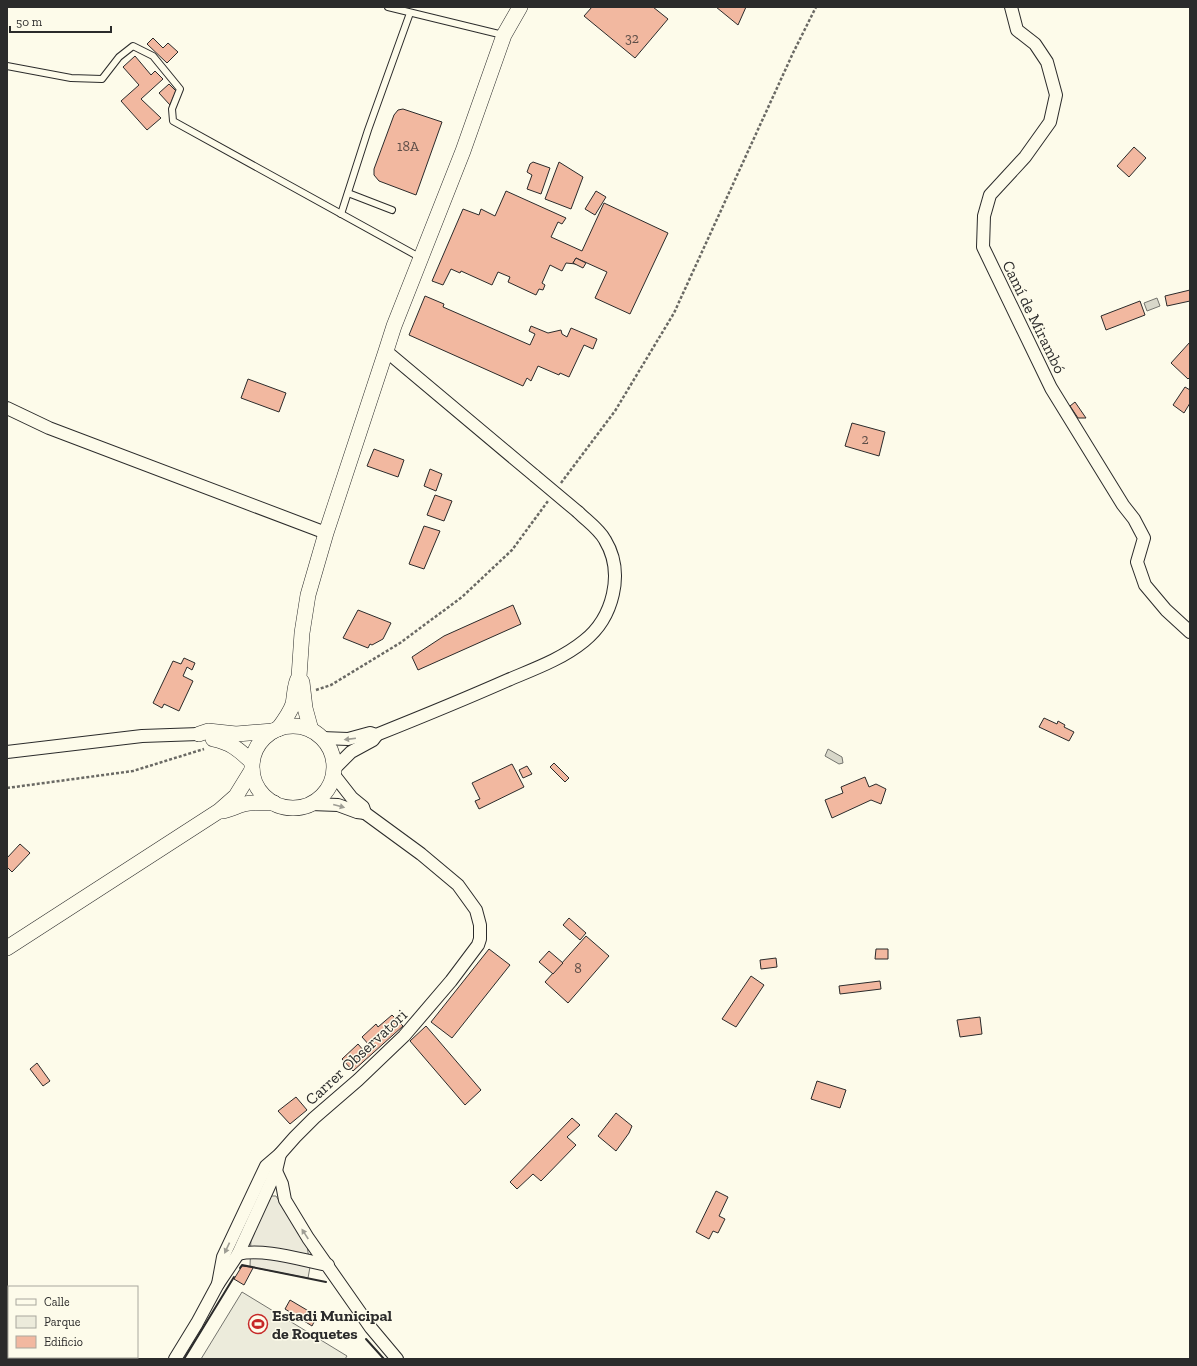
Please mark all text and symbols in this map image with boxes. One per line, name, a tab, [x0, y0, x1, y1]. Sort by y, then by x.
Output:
scale bar	[10, 8, 111, 34]
text: 50 m	[16, 15, 43, 29]
house number: 32	[625, 30, 639, 47]
house number: 18A	[397, 138, 420, 155]
street label: Camí de Mirambó	[998, 257, 1070, 377]
house number: 2	[861, 431, 869, 448]
one-way arrow	[344, 736, 356, 742]
one-way arrow	[332, 803, 345, 809]
house number: 8	[574, 960, 582, 977]
street label: Carrer Observatori	[301, 1005, 411, 1109]
one-way arrow	[302, 1228, 309, 1239]
one-way arrow	[224, 1242, 230, 1254]
legend	[8, 1286, 138, 1358]
text: Calle	[44, 1295, 70, 1309]
place label: Estadi Municipal de Roquetes	[272, 1306, 392, 1343]
sports icon: Estadi Municipal de Roquetes	[247, 1313, 269, 1335]
text: Parque	[44, 1315, 81, 1329]
text: Edificio	[44, 1335, 83, 1349]

